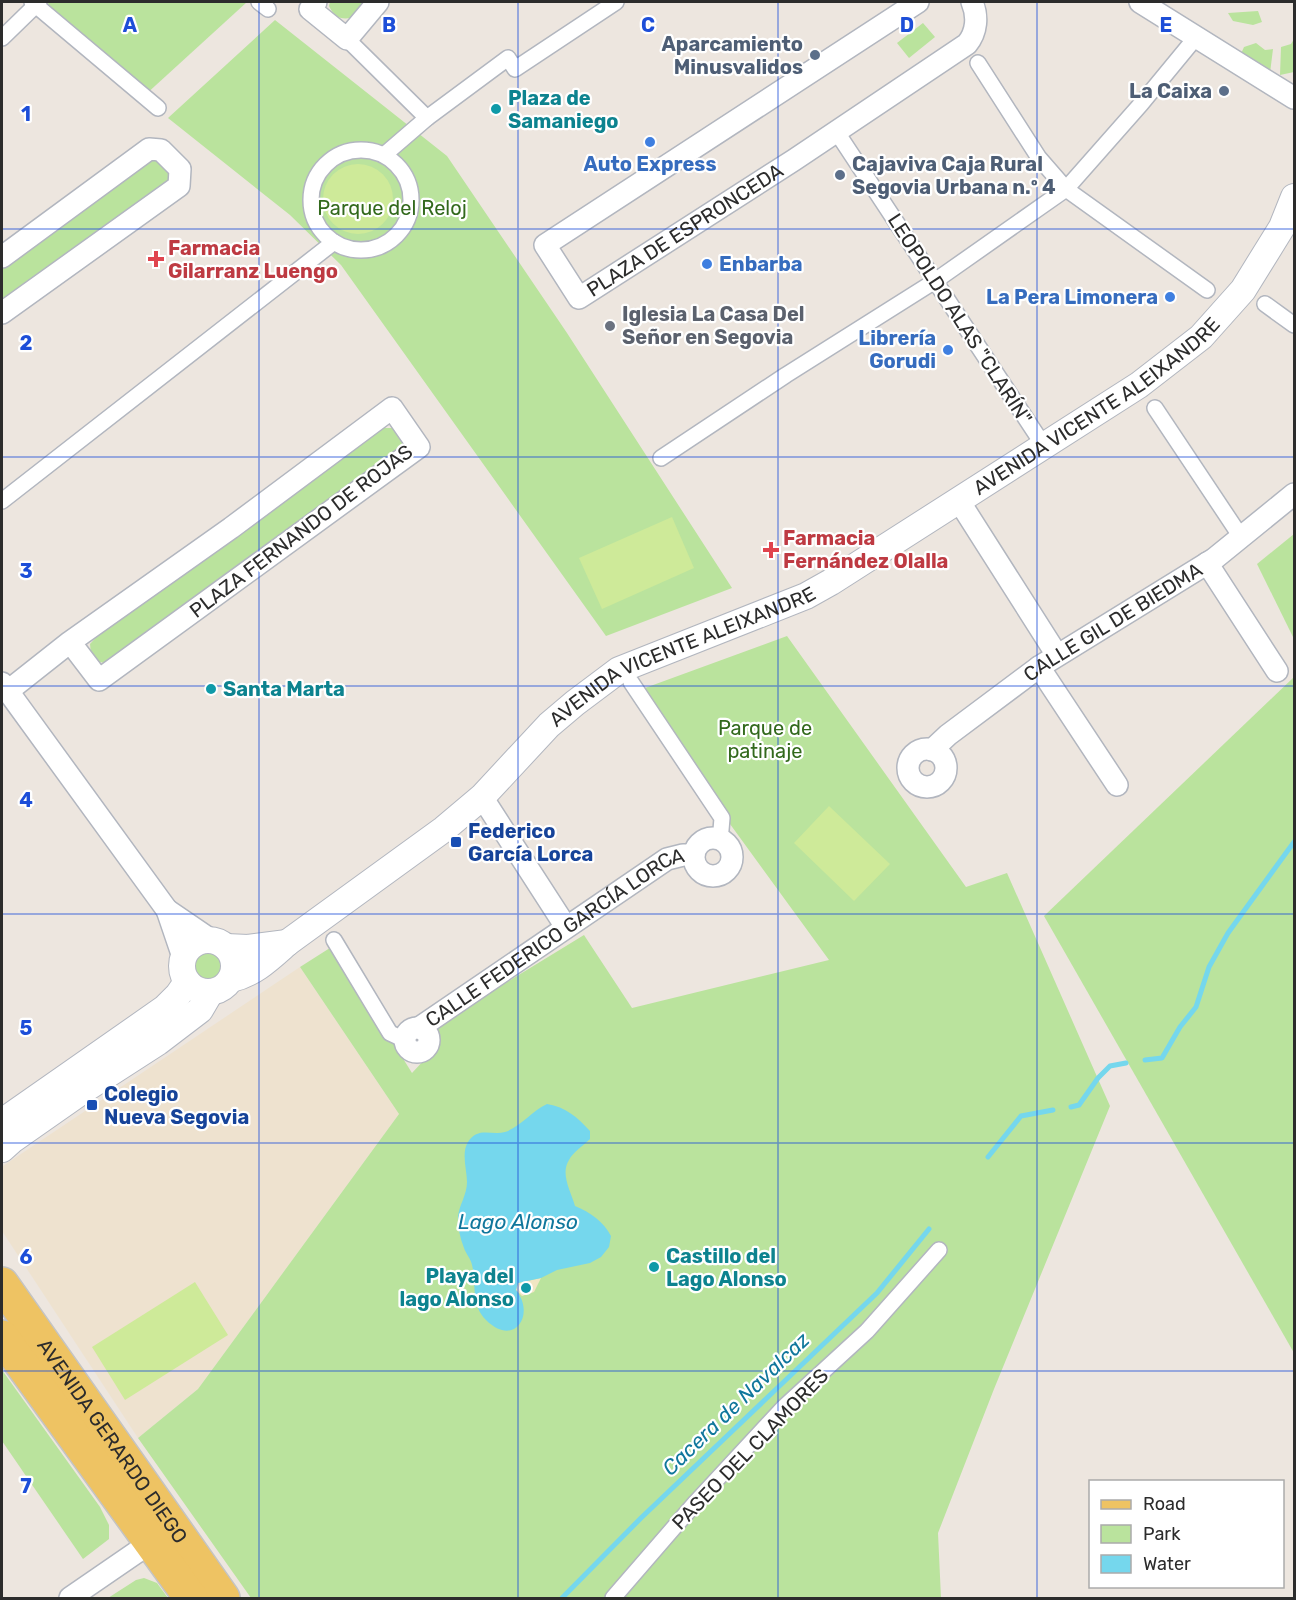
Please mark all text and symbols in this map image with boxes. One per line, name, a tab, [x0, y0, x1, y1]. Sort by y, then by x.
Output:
text: A	[123, 13, 138, 37]
text: B	[382, 13, 396, 37]
text: C	[641, 13, 655, 37]
text: D	[900, 13, 914, 37]
text: E	[1160, 13, 1172, 37]
place label: Aparcamiento Minusvalidos	[661, 32, 803, 79]
marker: Aparcamiento Minusvalidos	[808, 48, 822, 62]
place label: La Caixa	[1129, 79, 1212, 103]
marker: La Caixa	[1217, 84, 1231, 98]
place label: Plaza de Samaniego	[508, 86, 619, 133]
text: 1	[21, 102, 31, 126]
marker: Plaza de Samaniego	[489, 102, 503, 116]
marker: Auto Express	[643, 135, 657, 149]
place label: Auto Express	[584, 152, 717, 176]
place label: Cajaviva Caja Rural Segovia Urbana n.º 4	[852, 152, 1056, 199]
street label: PLAZA DE ESPRONCEDA	[582, 158, 788, 302]
marker: Cajaviva Caja Rural Segovia Urbana n.º 4	[833, 168, 847, 182]
park label: Parque del Reloj	[317, 196, 467, 220]
street label: LEOPOLDO ALAS "CLARÍN"	[883, 209, 1037, 429]
place label: Farmacia Gilarranz Luengo	[168, 236, 338, 283]
marker: Farmacia Gilarranz Luengo	[149, 252, 163, 266]
place label: Enbarba	[719, 252, 803, 276]
marker: Enbarba	[700, 257, 714, 271]
place label: La Pera Limonera	[986, 285, 1158, 309]
marker: La Pera Limonera	[1163, 290, 1177, 304]
place label: Iglesia La Casa Del Señor en Segovia	[622, 302, 804, 349]
street label: AVENIDA VICENTE ALEIXANDRE	[969, 312, 1225, 500]
marker: Iglesia La Casa Del Señor en Segovia	[603, 319, 617, 333]
place label: Librería Gorudi	[858, 326, 936, 373]
text: 2	[20, 331, 33, 355]
marker: Librería Gorudi	[941, 343, 955, 357]
street label: PLAZA FERNANDO DE ROJAS	[185, 439, 417, 623]
place label: Farmacia Fernández Olalla	[783, 526, 948, 573]
marker: Farmacia Fernández Olalla	[764, 543, 778, 557]
street label: CALLE GIL DE BIEDMA	[1019, 557, 1206, 686]
text: 3	[19, 559, 33, 583]
street label: AVENIDA VICENTE ALEIXANDRE	[544, 581, 820, 732]
place label: Santa Marta	[223, 677, 345, 701]
marker: Santa Marta	[204, 682, 218, 696]
park label: Parque de patinaje	[718, 716, 812, 763]
text: 4	[19, 788, 33, 812]
place label: Federico García Lorca	[468, 819, 593, 866]
marker: Federico García Lorca	[449, 835, 463, 849]
street label: CALLE FEDERICO GARCÍA LORCA	[421, 843, 687, 1032]
text: 5	[20, 1016, 33, 1040]
place label: Colegio Nueva Segovia	[104, 1082, 249, 1129]
marker: Colegio Nueva Segovia	[85, 1098, 99, 1112]
water label: Lago Alonso	[458, 1209, 578, 1234]
place label: Castillo del Lago Alonso	[666, 1244, 787, 1291]
text: 6	[19, 1245, 33, 1269]
marker: Castillo del Lago Alonso	[647, 1260, 661, 1274]
place label: Playa del lago Alonso	[399, 1264, 514, 1311]
marker: Playa del lago Alonso	[519, 1281, 533, 1295]
water label: Cacera de Navalcaz	[657, 1327, 815, 1480]
street label: AVENIDA GERARDO DIEGO	[32, 1334, 193, 1548]
street label: PASEO DEL CLAMORES	[667, 1363, 833, 1535]
text: 7	[20, 1474, 32, 1498]
legend	[1089, 1480, 1284, 1588]
text: Road	[1143, 1493, 1186, 1515]
text: Park	[1143, 1523, 1181, 1545]
text: Water	[1143, 1553, 1191, 1575]

